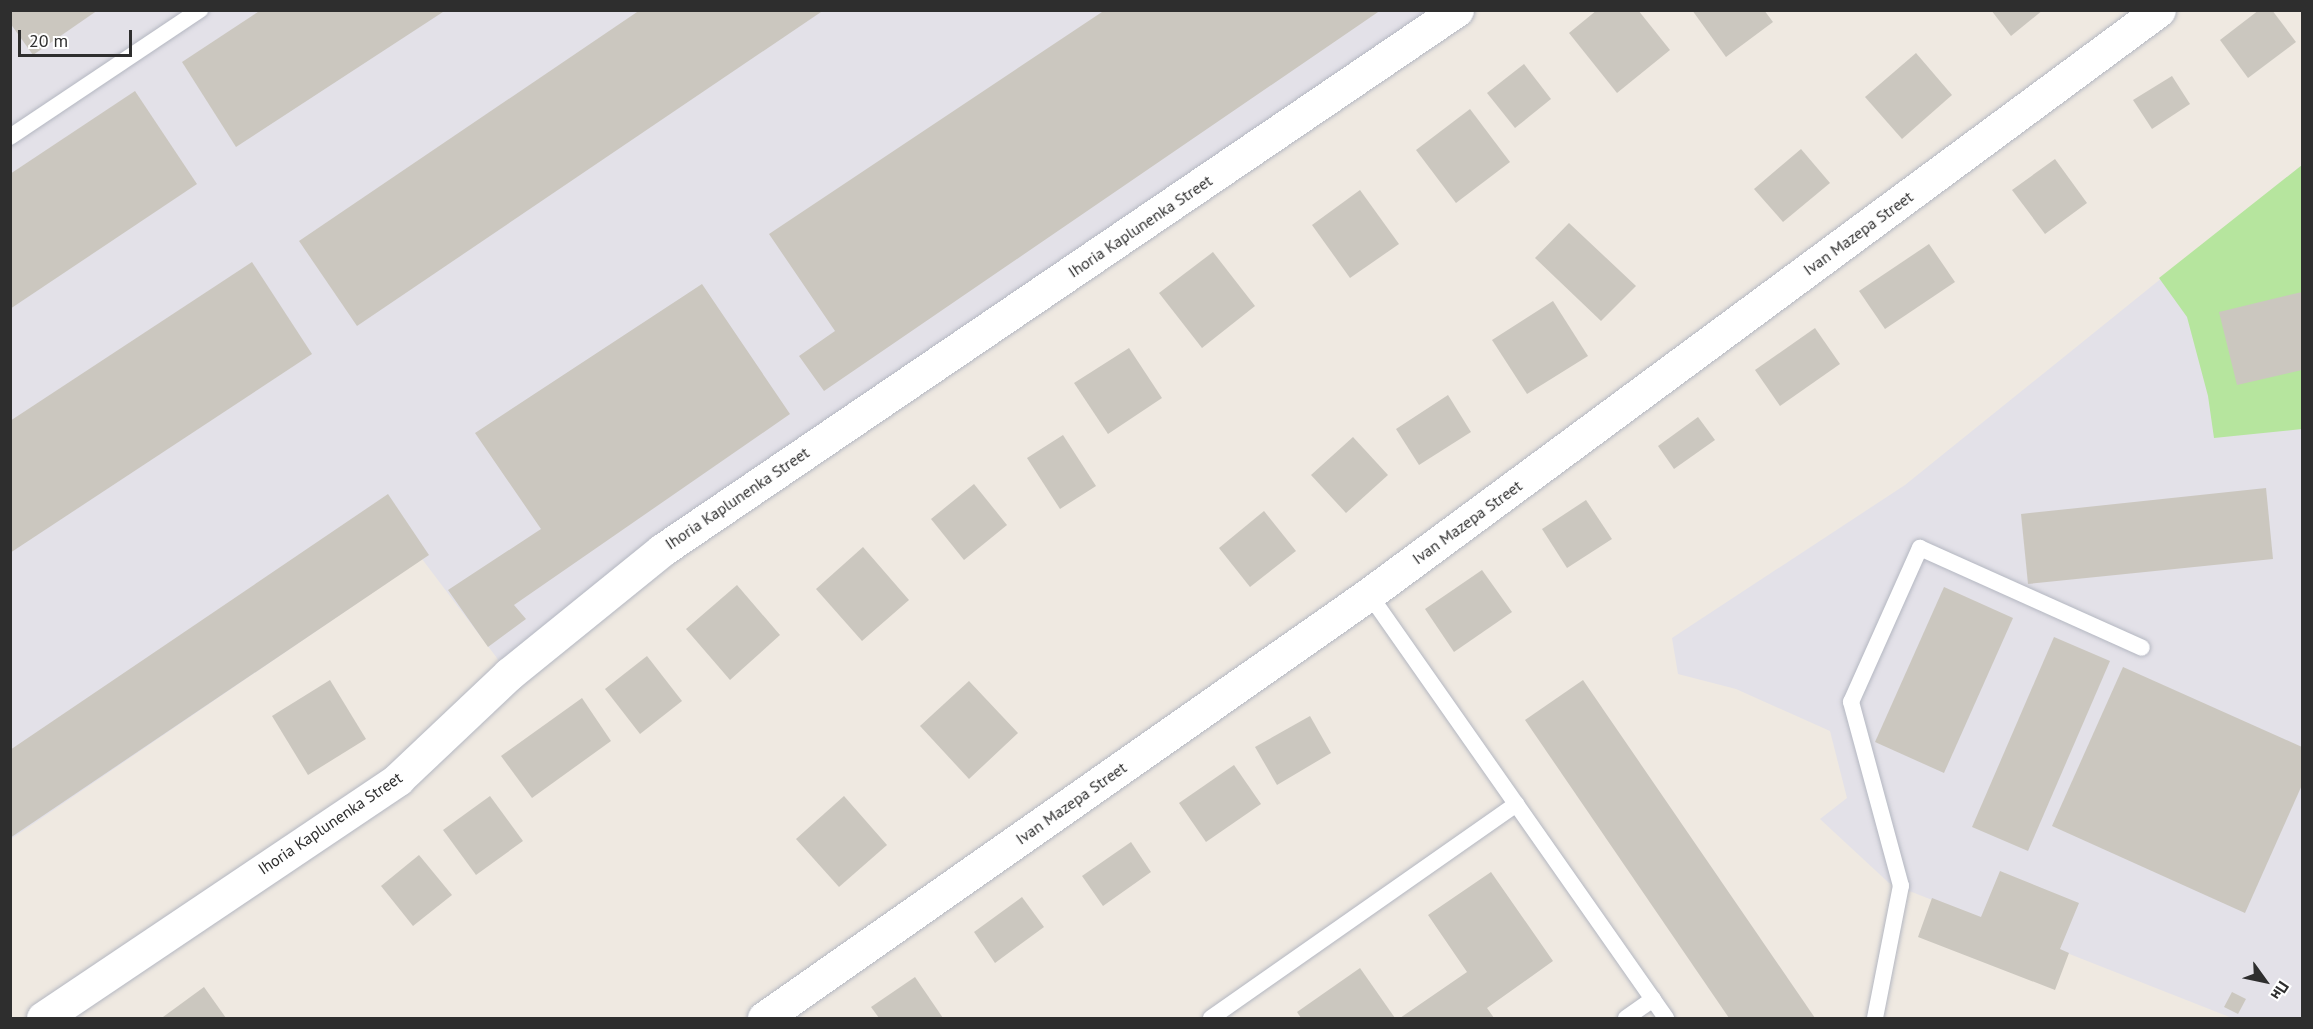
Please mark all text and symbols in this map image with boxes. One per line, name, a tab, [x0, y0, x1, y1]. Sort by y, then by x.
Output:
scale bar	[21, 18, 135, 56]
text: 20 m	[29, 29, 68, 52]
street label: Ihoria Kaplunenka Street	[1064, 171, 1216, 281]
street label: Ivan Mazepa Street	[1799, 187, 1917, 279]
street label: Ihoria Kaplunenka Street	[661, 443, 813, 553]
street label: Ivan Mazepa Street	[1408, 476, 1526, 568]
street label: Ivan Mazepa Street	[1012, 758, 1130, 848]
street label: Ihoria Kaplunenka Street	[254, 768, 406, 878]
north arrow	[2235, 951, 2295, 1011]
text: Пн	[2267, 977, 2294, 1004]

